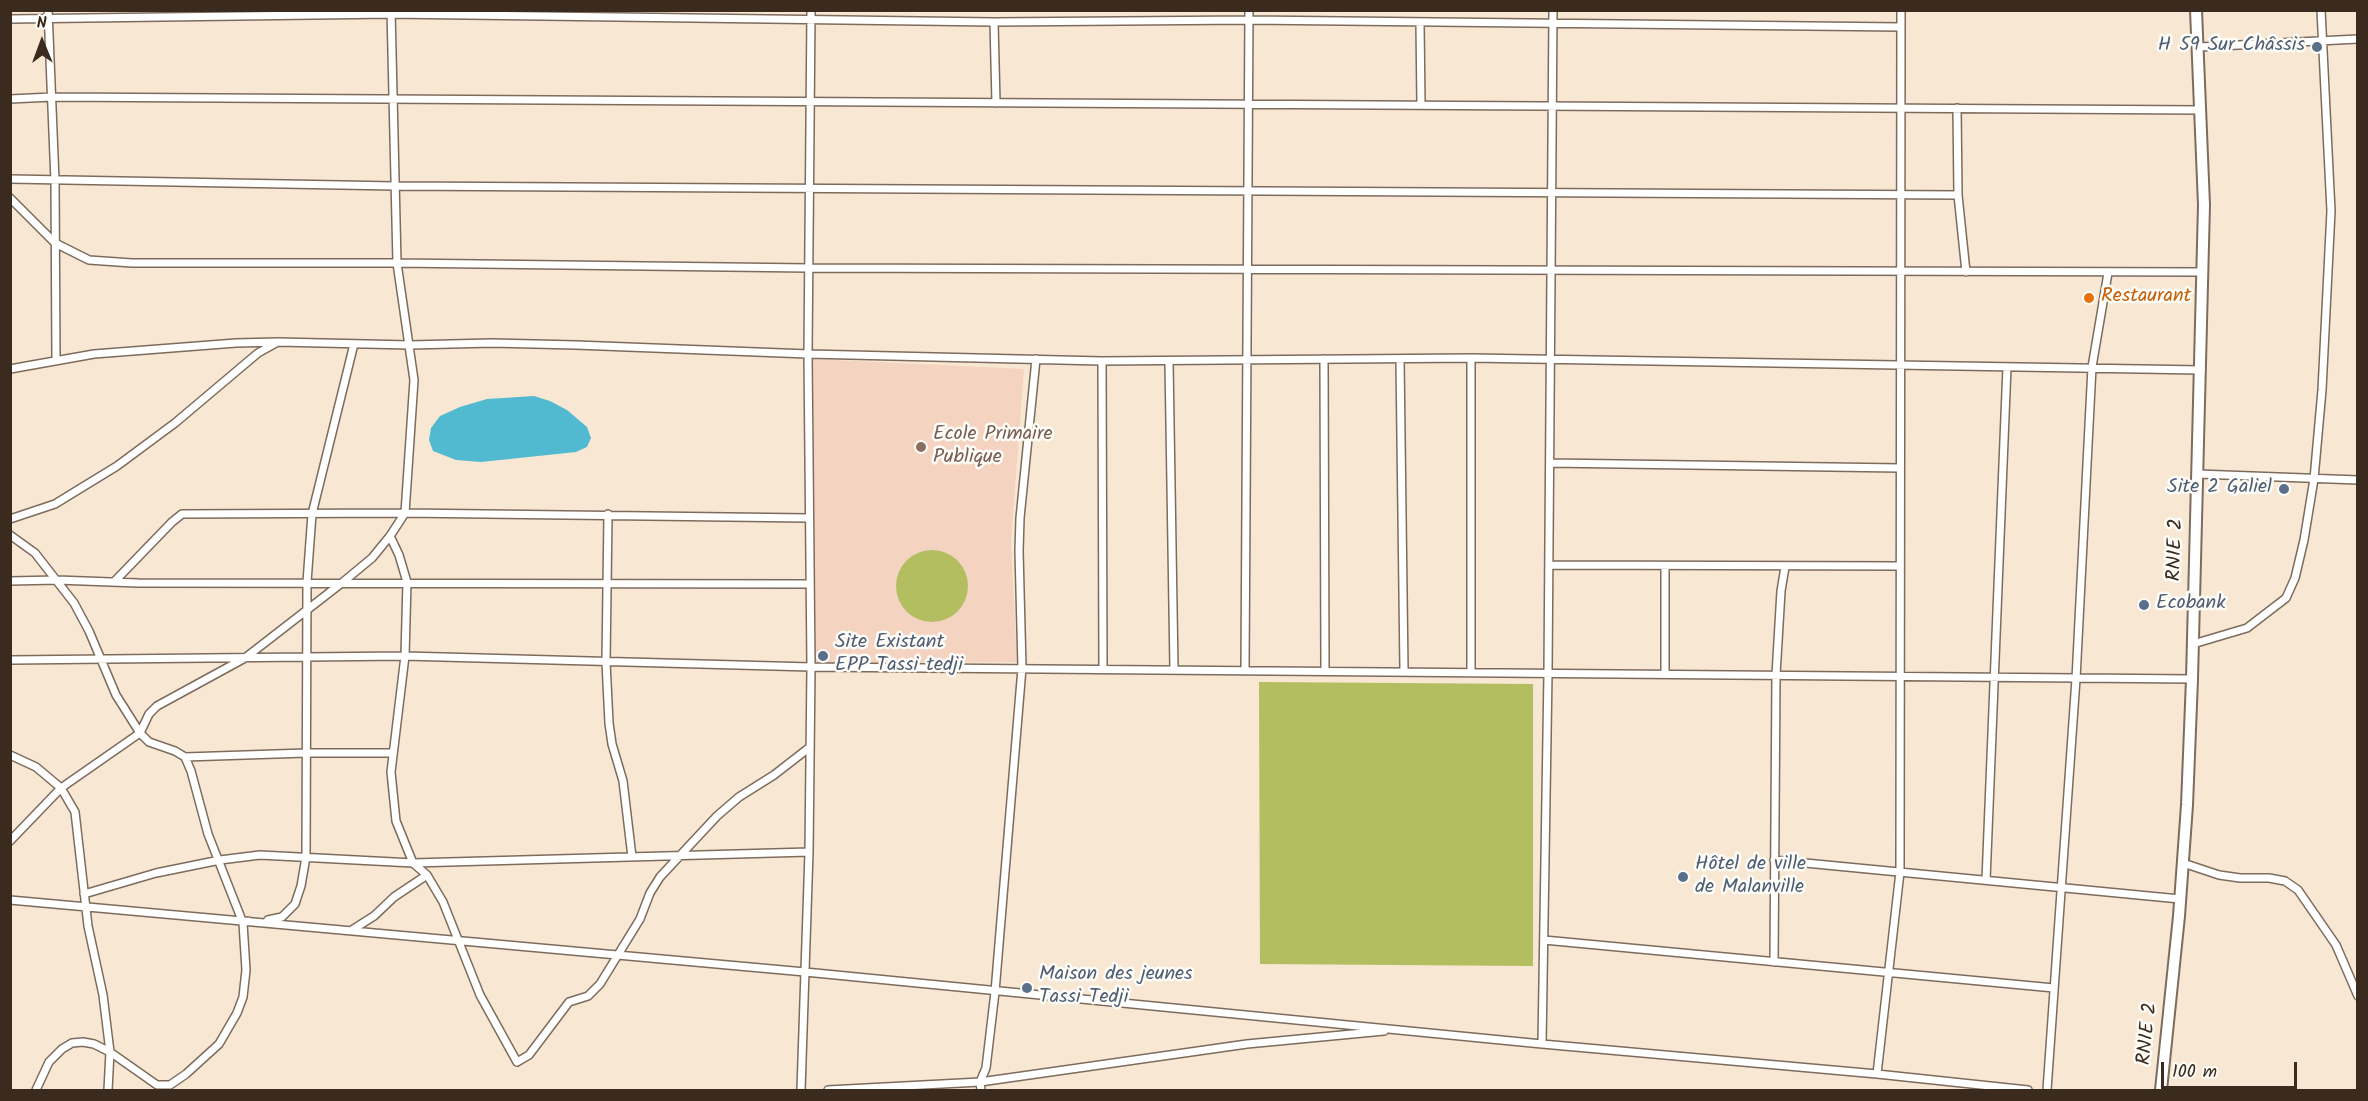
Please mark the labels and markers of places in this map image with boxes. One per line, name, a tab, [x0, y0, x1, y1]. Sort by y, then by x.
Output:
place label: H 59 Sur Châssis	[2158, 35, 2305, 59]
marker: H 59 Sur Châssis	[2310, 40, 2324, 54]
place label: Restaurant	[2101, 286, 2191, 310]
marker: Restaurant	[2082, 291, 2096, 305]
place label: Ecole Primaire Publique	[933, 424, 1052, 471]
marker: Ecole Primaire Publique	[914, 440, 928, 454]
place label: Site 2 Galiel	[2167, 477, 2272, 501]
marker: Site 2 Galiel	[2277, 482, 2291, 496]
place label: Ecobank	[2156, 593, 2226, 617]
marker: Ecobank	[2137, 598, 2151, 612]
place label: Site Existant EPP Tassi tedji	[835, 632, 963, 679]
marker: Site Existant EPP Tassi tedji	[816, 649, 830, 663]
place label: Hôtel de ville de Malanville	[1695, 854, 1806, 901]
marker: Hôtel de ville de Malanville	[1676, 870, 1690, 884]
place label: Maison des jeunes Tassi Tedji	[1039, 964, 1193, 1011]
marker: Maison des jeunes Tassi Tedji	[1020, 981, 1034, 995]

